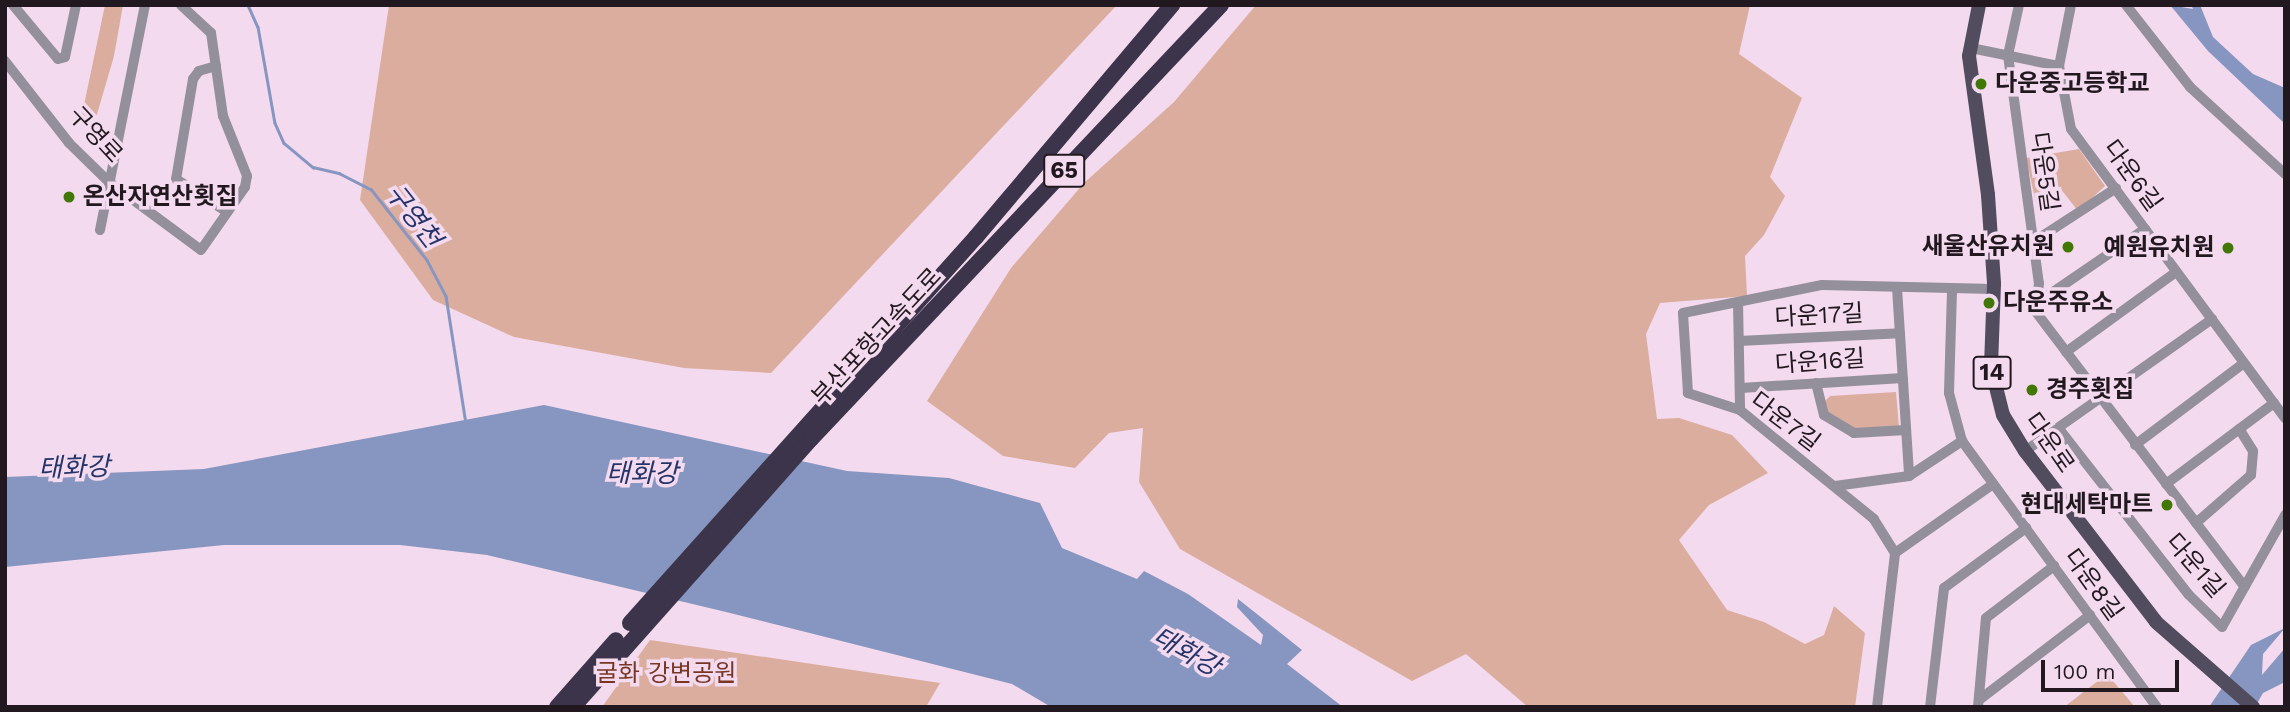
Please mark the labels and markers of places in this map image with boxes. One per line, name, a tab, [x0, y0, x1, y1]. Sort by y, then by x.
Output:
place label: 다운중고등학교	[1995, 70, 2150, 98]
marker: 다운중고등학교	[1973, 76, 1989, 92]
place label: 온산자연산횟집	[83, 183, 238, 211]
marker: 온산자연산횟집	[61, 189, 77, 205]
place label: 새울산유치원	[1922, 233, 2054, 261]
place label: 예원유치원	[2104, 234, 2214, 262]
marker: 새울산유치원	[2060, 239, 2076, 255]
marker: 예원유치원	[2220, 240, 2236, 256]
place label: 다운주유소	[2003, 289, 2113, 317]
marker: 다운주유소	[1981, 295, 1997, 311]
place label: 경주횟집	[2046, 376, 2134, 404]
marker: 경주횟집	[2024, 382, 2040, 398]
place label: 현대세탁마트	[2021, 491, 2153, 519]
marker: 현대세탁마트	[2159, 497, 2175, 513]

